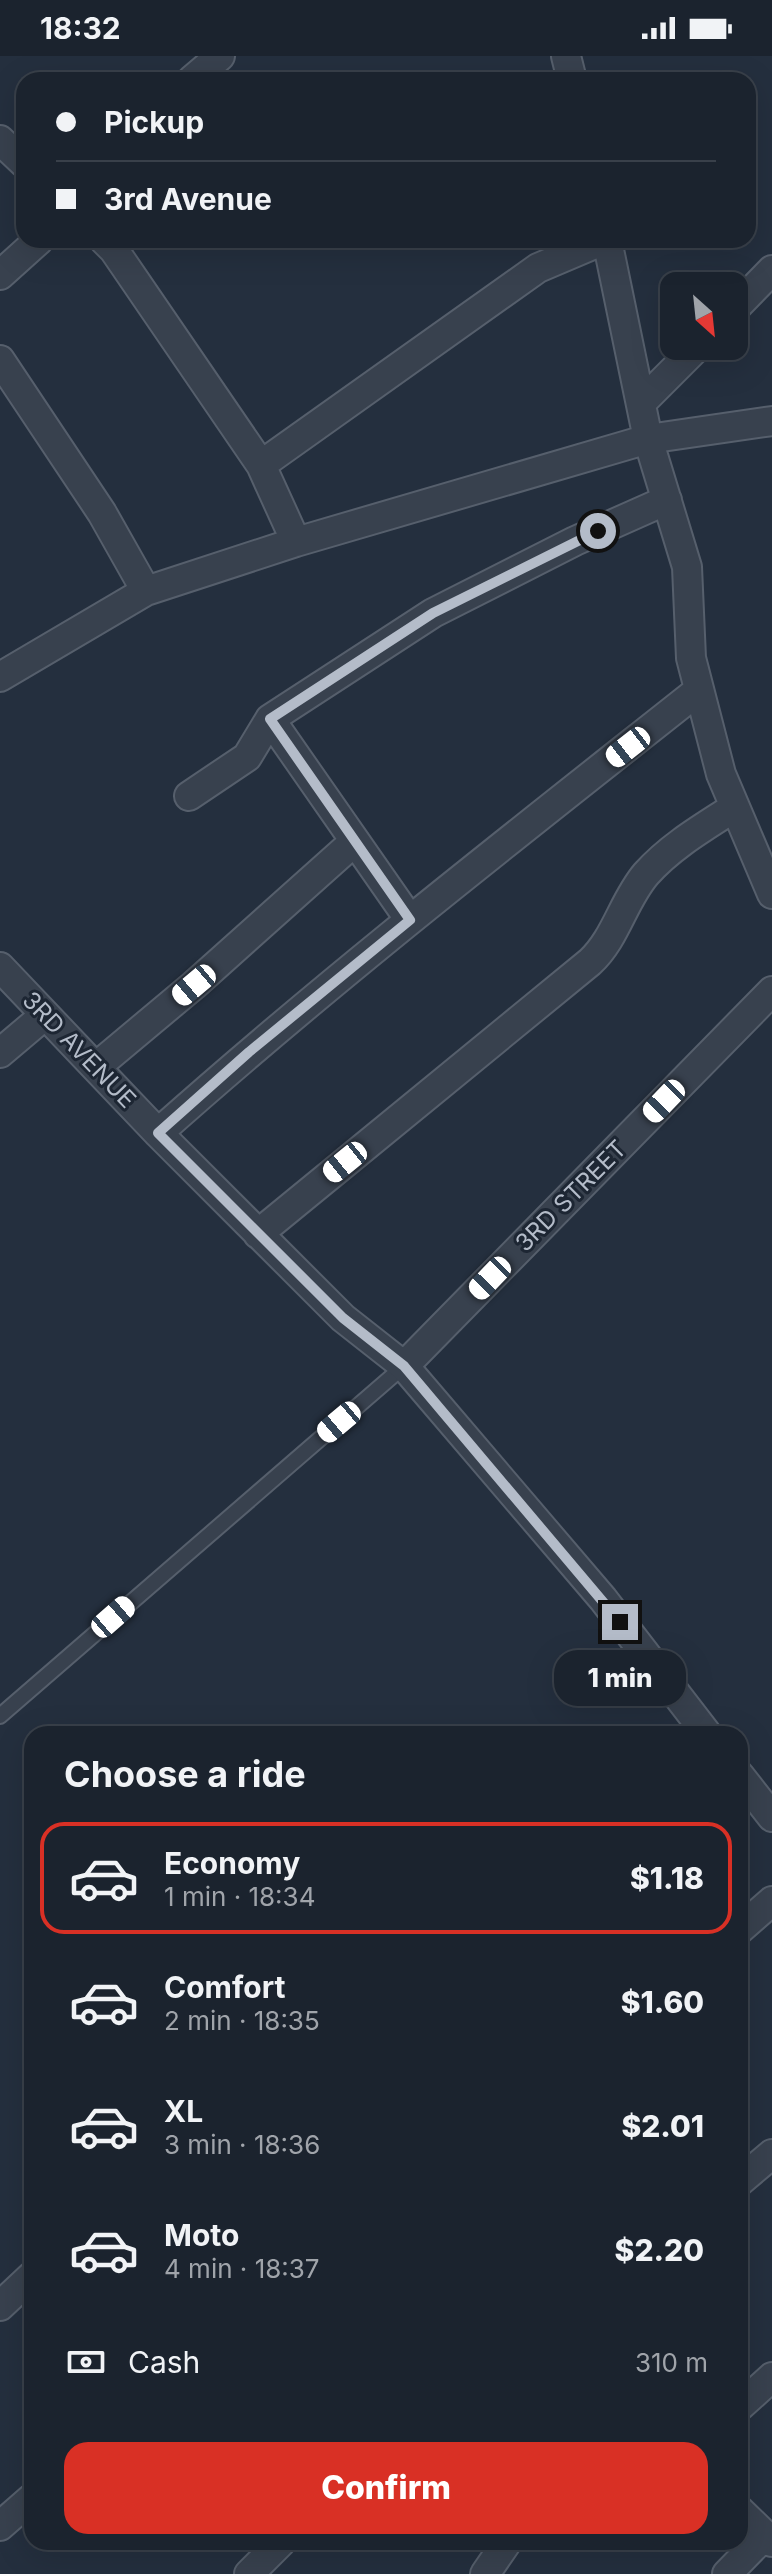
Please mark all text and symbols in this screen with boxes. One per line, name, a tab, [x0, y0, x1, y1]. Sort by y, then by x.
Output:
text: 18:32	[40, 10, 121, 46]
text: Pickup	[104, 104, 204, 140]
text: 3rd Avenue	[104, 181, 272, 217]
north arrow	[660, 272, 748, 360]
map controls	[660, 272, 748, 360]
route start	[580, 513, 616, 549]
car	[602, 723, 654, 771]
car	[168, 960, 220, 1010]
street label: 3RD AVENUE	[17, 985, 142, 1114]
car	[639, 1075, 689, 1127]
street label: 3RD STREET	[509, 1134, 632, 1257]
car	[319, 1138, 371, 1186]
car	[465, 1252, 515, 1304]
car	[313, 1397, 365, 1447]
car	[87, 1592, 139, 1642]
route end	[602, 1604, 638, 1640]
callout: 1 min	[554, 1650, 686, 1706]
text: 1 min	[587, 1662, 653, 1693]
text: Choose a ride	[64, 1752, 306, 1796]
icon: car	[68, 1842, 140, 1914]
text: Economy	[164, 1845, 300, 1881]
text: $1.18	[630, 1860, 704, 1896]
text: 1 min · 18:34	[164, 1881, 315, 1912]
icon: car	[68, 1966, 140, 2038]
text: Comfort	[164, 1969, 285, 2005]
text: $1.60	[621, 1984, 704, 2020]
text: 2 min · 18:35	[164, 2005, 320, 2036]
icon: car	[68, 2090, 140, 2162]
text: XL	[164, 2093, 203, 2129]
text: $2.01	[621, 2108, 704, 2144]
text: 3 min · 18:36	[164, 2129, 320, 2160]
icon: car	[68, 2214, 140, 2286]
text: Moto	[164, 2217, 239, 2253]
text: $2.20	[615, 2232, 704, 2268]
text: 4 min · 18:37	[164, 2253, 320, 2284]
icon: cash	[64, 2340, 108, 2384]
text: Cash	[128, 2344, 200, 2380]
text: 310 m	[635, 2347, 708, 2378]
button: Confirm	[64, 2442, 708, 2534]

